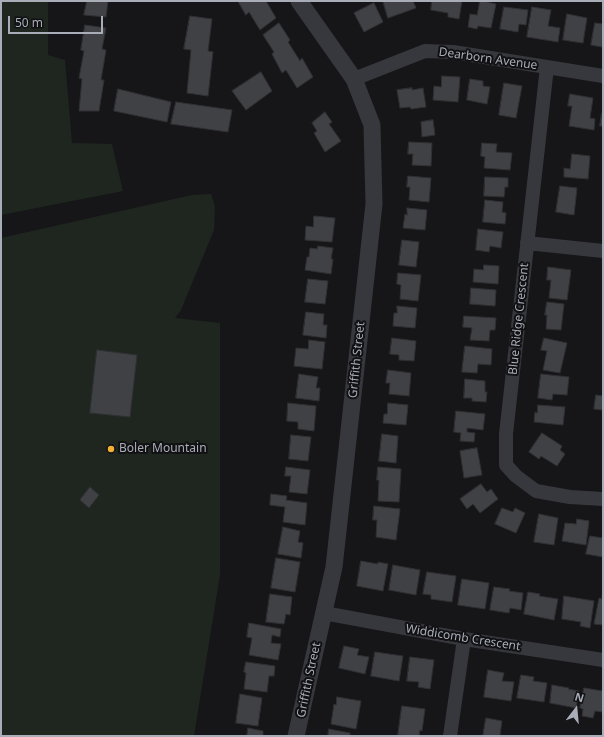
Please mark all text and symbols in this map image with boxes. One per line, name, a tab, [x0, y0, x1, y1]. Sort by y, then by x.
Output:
scale bar	[10, 8, 105, 34]
text: 50 m	[15, 14, 43, 31]
street label: Dearborn Avenue	[438, 45, 538, 73]
street label: Blue Ridge Crescent	[506, 262, 532, 376]
street label: Griffith Street	[346, 321, 368, 399]
place label: Boler Mountain	[119, 442, 207, 456]
marker: Boler Mountain	[106, 444, 116, 454]
street label: Widdicomb Crescent	[405, 622, 521, 654]
street label: Griffith Street	[294, 641, 324, 719]
north arrow	[556, 689, 596, 729]
text: N	[573, 689, 586, 705]

